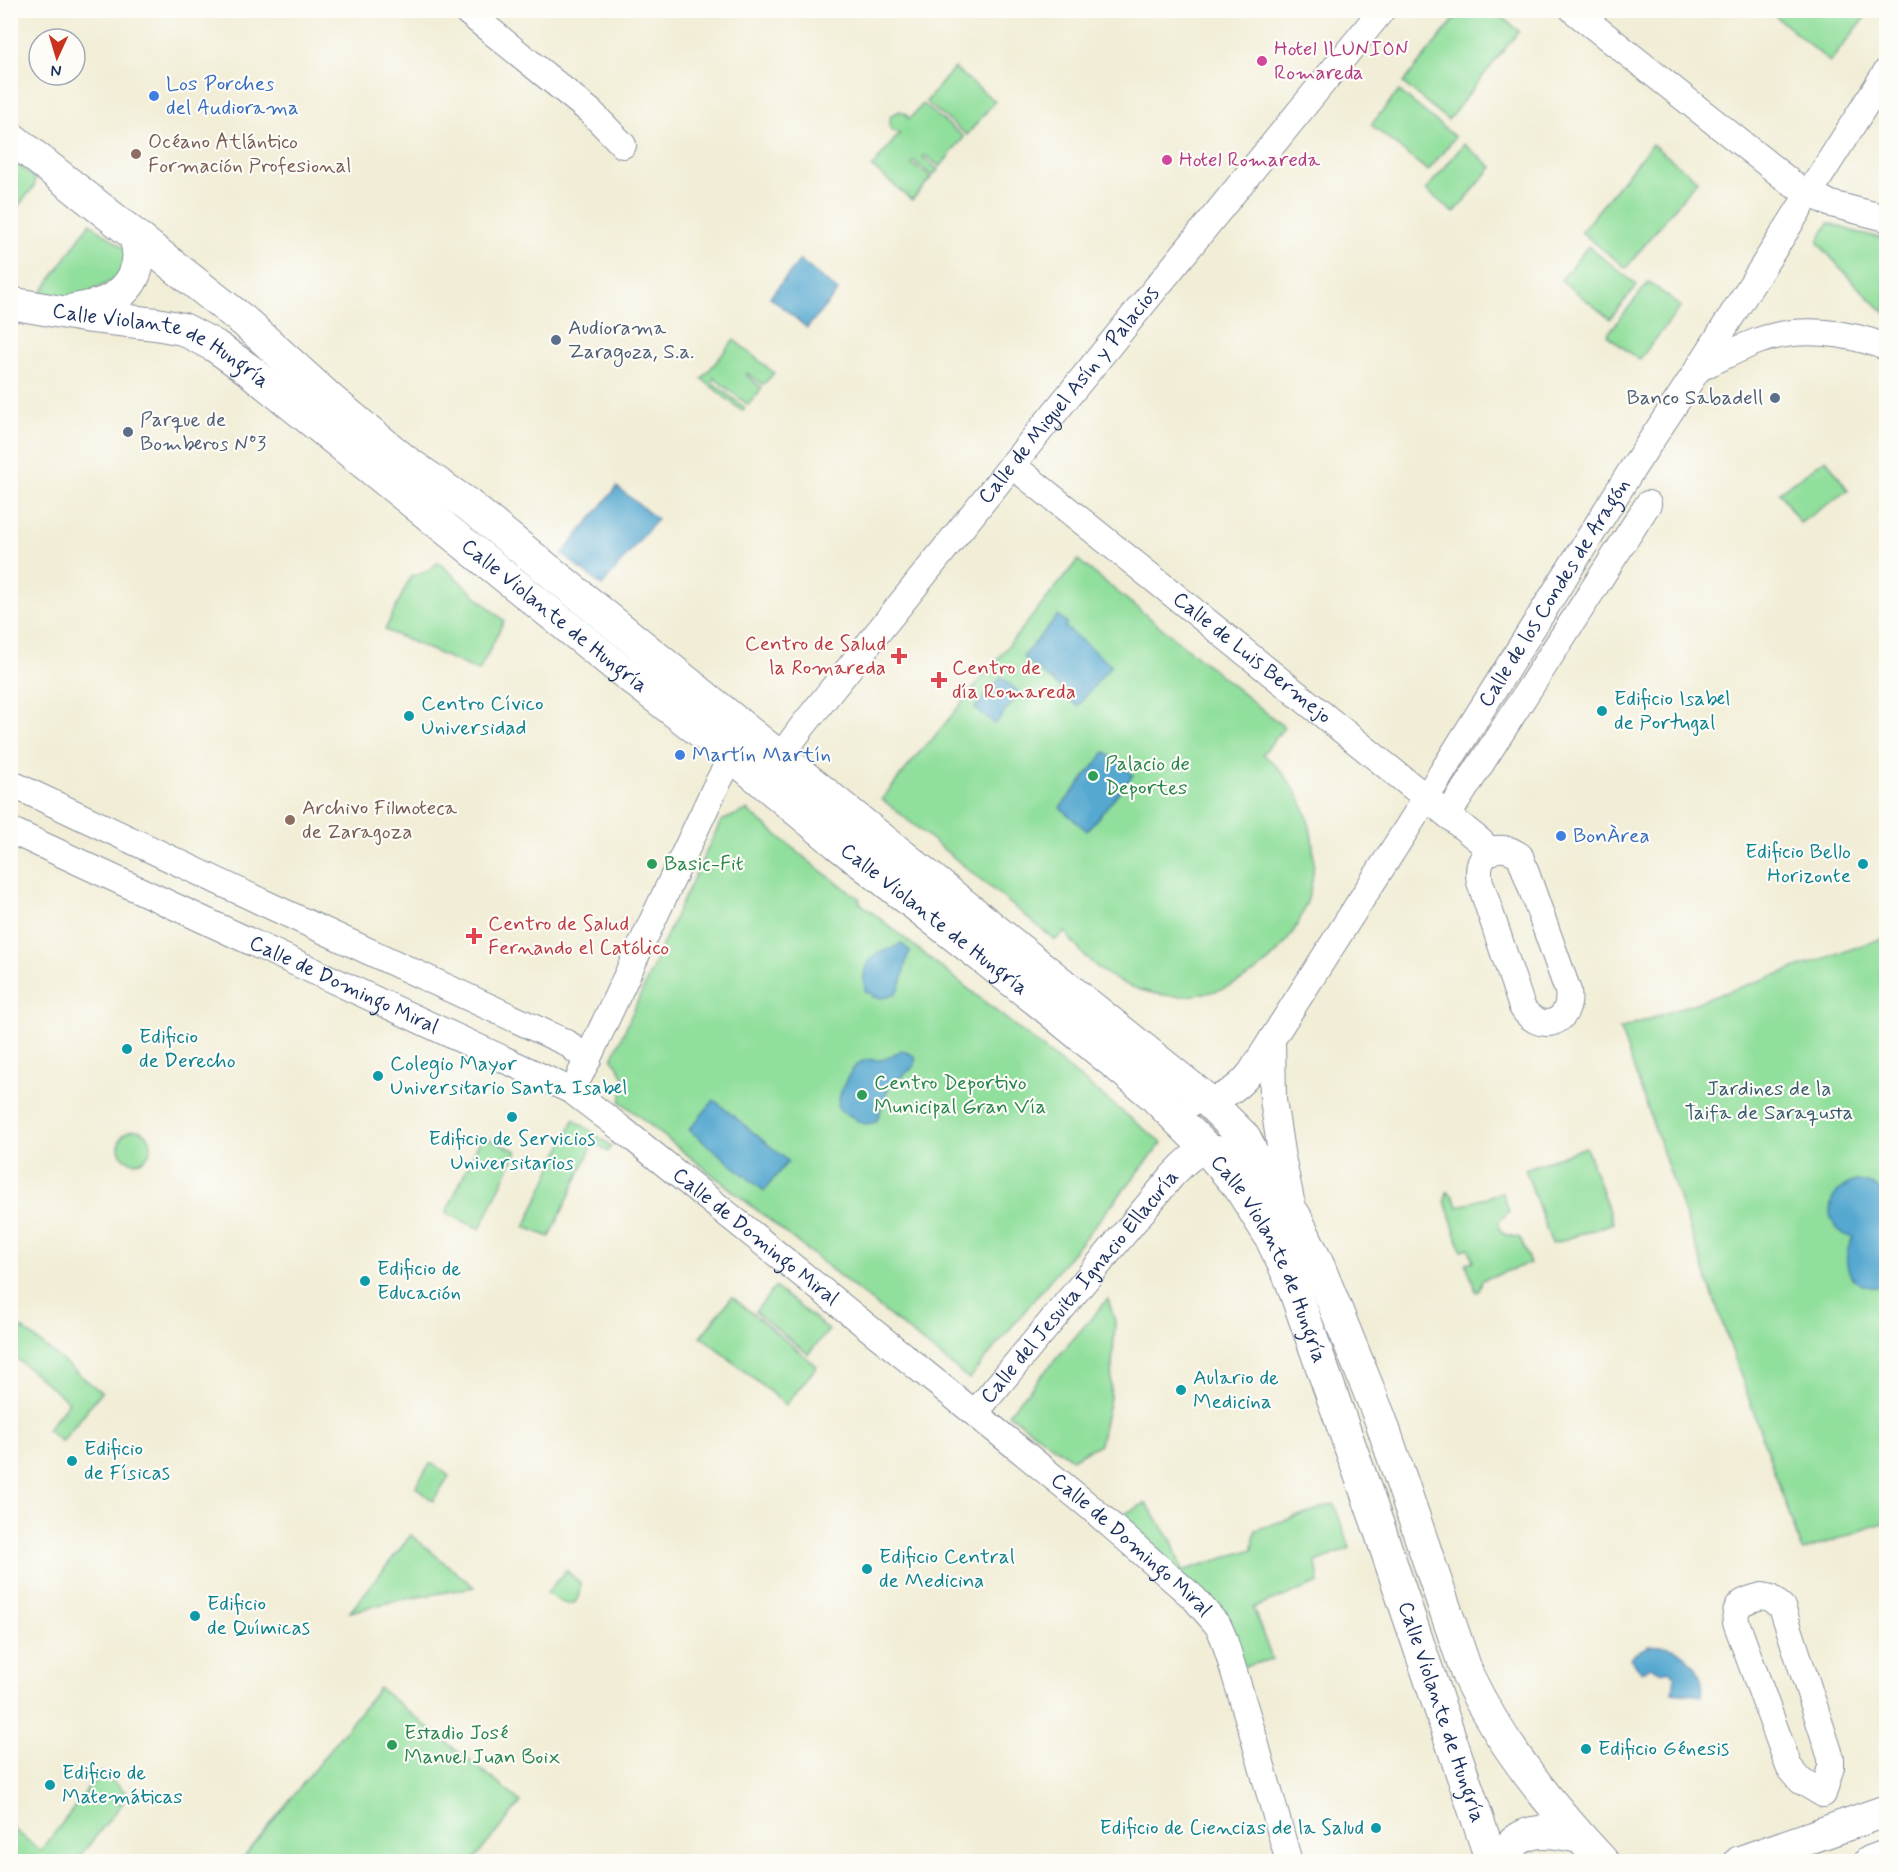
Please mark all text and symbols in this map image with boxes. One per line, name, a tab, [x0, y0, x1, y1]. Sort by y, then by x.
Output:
north arrow	[27, 27, 87, 87]
place label: Hotel ILUNION Romareda	[1274, 35, 1409, 87]
marker: Hotel ILUNION Romareda	[1255, 54, 1269, 68]
text: N	[50, 60, 62, 81]
place label: Los Porches del Audiorama	[166, 70, 299, 122]
marker: Los Porches del Audiorama	[147, 89, 161, 103]
place label: Océano Atlántico Formación Profesional	[148, 128, 351, 180]
place label: Hotel Romareda	[1179, 146, 1320, 174]
marker: Océano Atlántico Formación Profesional	[129, 147, 143, 161]
marker: Hotel Romareda	[1160, 153, 1174, 167]
street label: Calle de Miguel Asín y Palacios	[972, 280, 1166, 510]
street label: Calle Violante de Hungría	[50, 297, 275, 395]
place label: Audiorama Zaragoza, S.a.	[568, 314, 694, 367]
marker: Audiorama Zaragoza, S.a.	[549, 333, 563, 347]
place label: Banco Sabadell	[1626, 384, 1763, 412]
marker: Banco Sabadell	[1768, 391, 1782, 405]
place label: Parque de Bomberos Nº3	[140, 406, 267, 458]
marker: Parque de Bomberos Nº3	[121, 425, 135, 439]
street label: Calle de los Condes de Aragón	[1472, 473, 1637, 713]
street label: Calle Violante de Hungría	[455, 533, 653, 699]
street label: Calle de Luis Bermejo	[1167, 585, 1338, 730]
place label: Centro de Salud la Romareda	[745, 630, 886, 682]
marker: Centro de Salud la Romareda	[890, 647, 908, 665]
place label: Centro de día Romareda	[952, 654, 1076, 706]
marker: Centro de día Romareda	[930, 671, 948, 689]
place label: Edificio Isabel de Portugal	[1614, 685, 1731, 737]
place label: Centro Cívico Universidad	[421, 690, 544, 742]
marker: Edificio Isabel de Portugal	[1595, 704, 1609, 718]
marker: Centro Cívico Universidad	[402, 709, 416, 723]
place label: Martín Martín	[692, 741, 831, 769]
marker: Martín Martín	[673, 748, 687, 762]
place label: Palacio de Deportes	[1105, 750, 1190, 802]
marker: Palacio de Deportes	[1086, 769, 1100, 783]
place label: Archivo Filmoteca de Zaragoza	[302, 794, 458, 846]
marker: Archivo Filmoteca de Zaragoza	[283, 813, 297, 827]
place label: BonÀrea	[1573, 822, 1650, 850]
marker: BonÀrea	[1554, 829, 1568, 843]
street label: Calle Violante de Hungría	[834, 837, 1034, 1002]
place label: Edificio Bello Horizonte	[1745, 838, 1851, 890]
place label: Basic-Fit	[664, 850, 744, 878]
marker: Basic-Fit	[645, 857, 659, 871]
marker: Edificio Bello Horizonte	[1856, 857, 1870, 871]
place label: Centro de Salud Fernando el Católico	[488, 910, 669, 962]
marker: Centro de Salud Fernando el Católico	[465, 927, 483, 945]
street label: Calle de Domingo Miral	[245, 929, 443, 1041]
place label: Edificio de Derecho	[139, 1023, 236, 1075]
marker: Edificio de Derecho	[120, 1042, 134, 1056]
place label: Colegio Mayor Universitario Santa Isabel	[390, 1050, 627, 1102]
marker: Colegio Mayor Universitario Santa Isabel	[371, 1069, 385, 1083]
place label: Centro Deportivo Municipal Gran Vía	[874, 1069, 1046, 1121]
park label: Jardines de la Taifa de Saraqusta	[1685, 1075, 1853, 1127]
marker: Centro Deportivo Municipal Gran Vía	[855, 1088, 869, 1102]
marker: Edificio de Servicios Universitarios	[505, 1110, 519, 1124]
place label: Edificio de Servicios Universitarios	[428, 1125, 596, 1177]
street label: Calle Violante de Hungría	[1204, 1149, 1333, 1367]
street label: Calle de Domingo Miral	[667, 1161, 844, 1312]
street label: Calle del Jesuita Ignacio Ellacuría	[974, 1164, 1185, 1410]
place label: Edificio de Educación	[377, 1255, 461, 1307]
marker: Edificio de Educación	[358, 1274, 372, 1288]
place label: Aulario de Medicina	[1193, 1364, 1279, 1416]
marker: Aulario de Medicina	[1174, 1383, 1188, 1397]
place label: Edificio de Físicas	[84, 1435, 170, 1487]
marker: Edificio de Físicas	[65, 1454, 79, 1468]
street label: Calle de Domingo Miral	[1045, 1466, 1218, 1623]
place label: Edificio Central de Medicina	[879, 1543, 1015, 1595]
marker: Edificio Central de Medicina	[860, 1562, 874, 1576]
place label: Edificio de Químicas	[207, 1590, 310, 1642]
street label: Calle Violante de Hungría	[1391, 1598, 1492, 1826]
marker: Edificio de Químicas	[188, 1609, 202, 1623]
place label: Estadio José Manuel Juan Boix	[404, 1719, 560, 1771]
place label: Edificio Génesis	[1598, 1735, 1729, 1763]
marker: Estadio José Manuel Juan Boix	[385, 1738, 399, 1752]
marker: Edificio Génesis	[1579, 1742, 1593, 1756]
place label: Edificio de Matemáticas	[62, 1759, 183, 1811]
marker: Edificio de Matemáticas	[43, 1778, 57, 1792]
place label: Edificio de Ciencias de la Salud	[1100, 1814, 1364, 1842]
marker: Edificio de Ciencias de la Salud	[1369, 1821, 1383, 1835]

